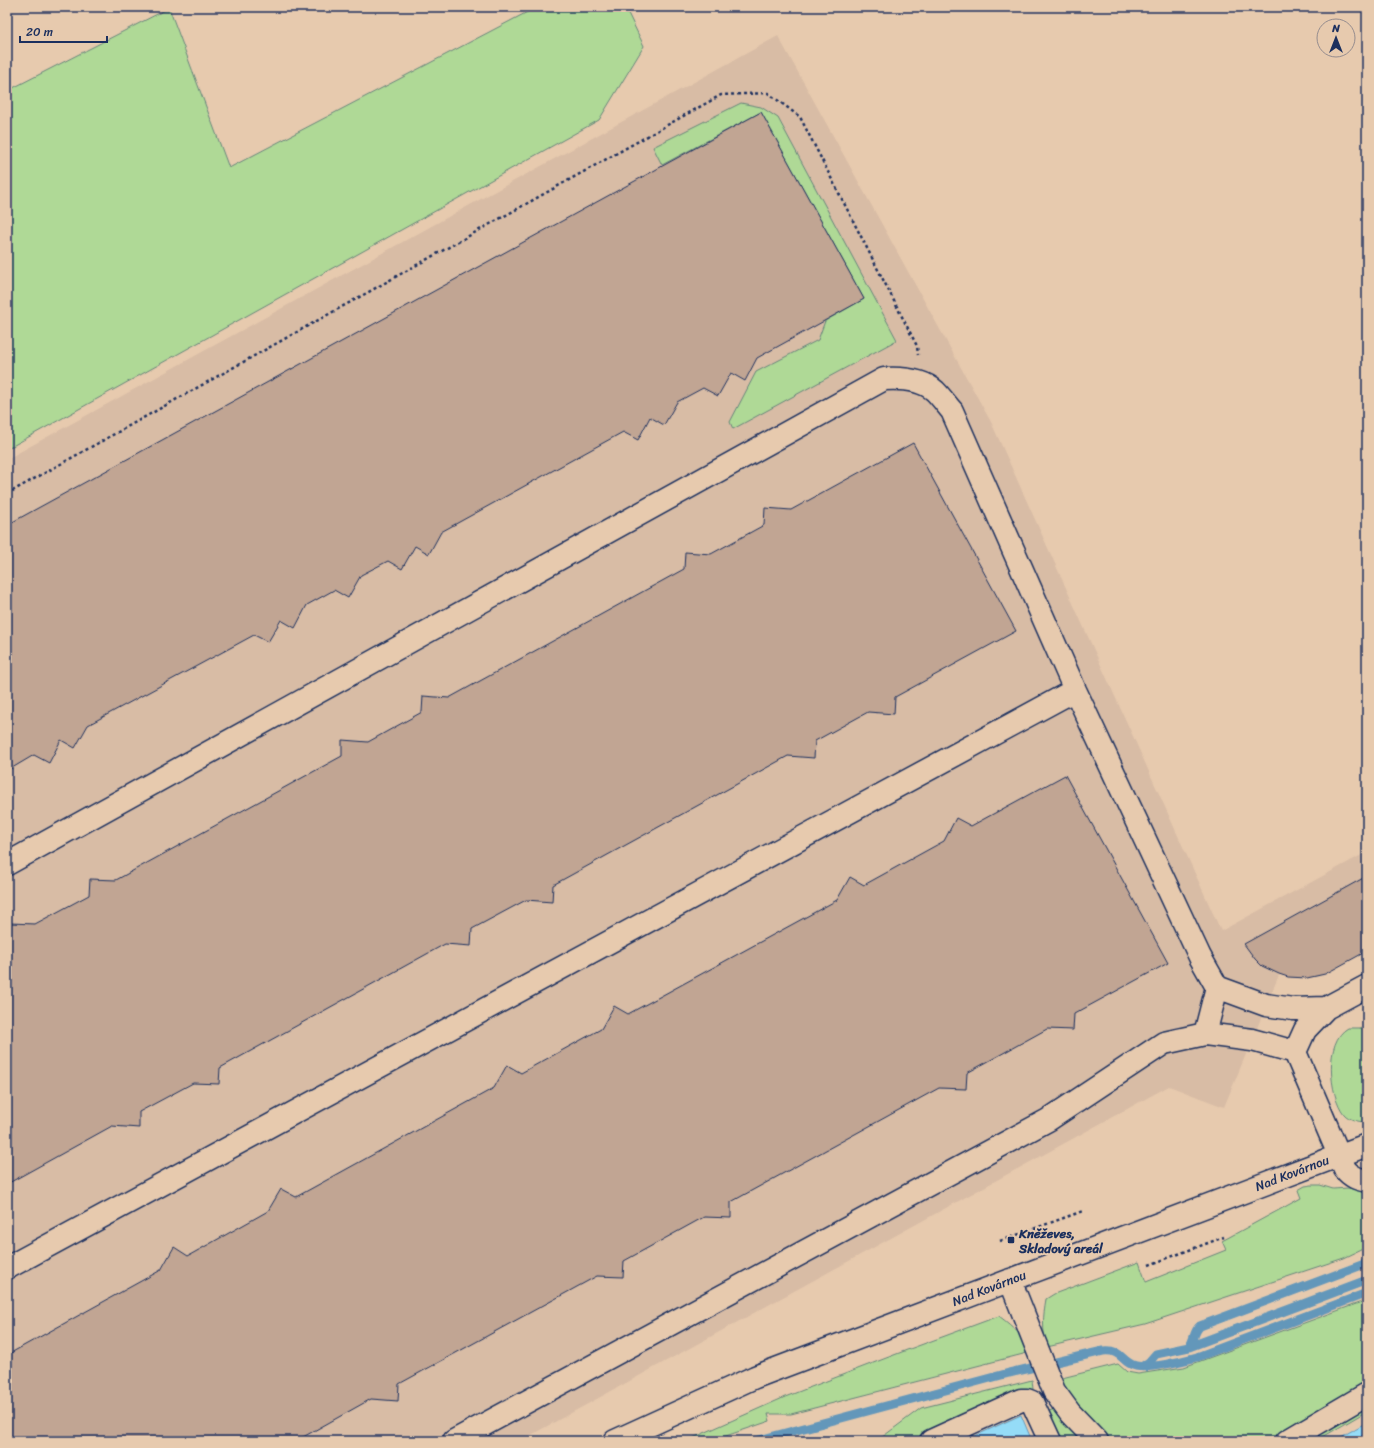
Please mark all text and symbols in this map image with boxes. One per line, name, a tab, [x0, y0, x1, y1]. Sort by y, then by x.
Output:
scale bar	[20, 18, 107, 44]
north arrow	[1316, 18, 1356, 58]
text: N	[1331, 19, 1340, 38]
text: 20 m	[26, 21, 53, 43]
street label: Nad Kovárnou	[1252, 1148, 1332, 1198]
place label: Kněževes, Skladový areál	[1018, 1222, 1104, 1260]
marker: Kněževes, Skladový areál	[1006, 1235, 1016, 1245]
street label: Nad Kovárnou	[949, 1263, 1029, 1313]

